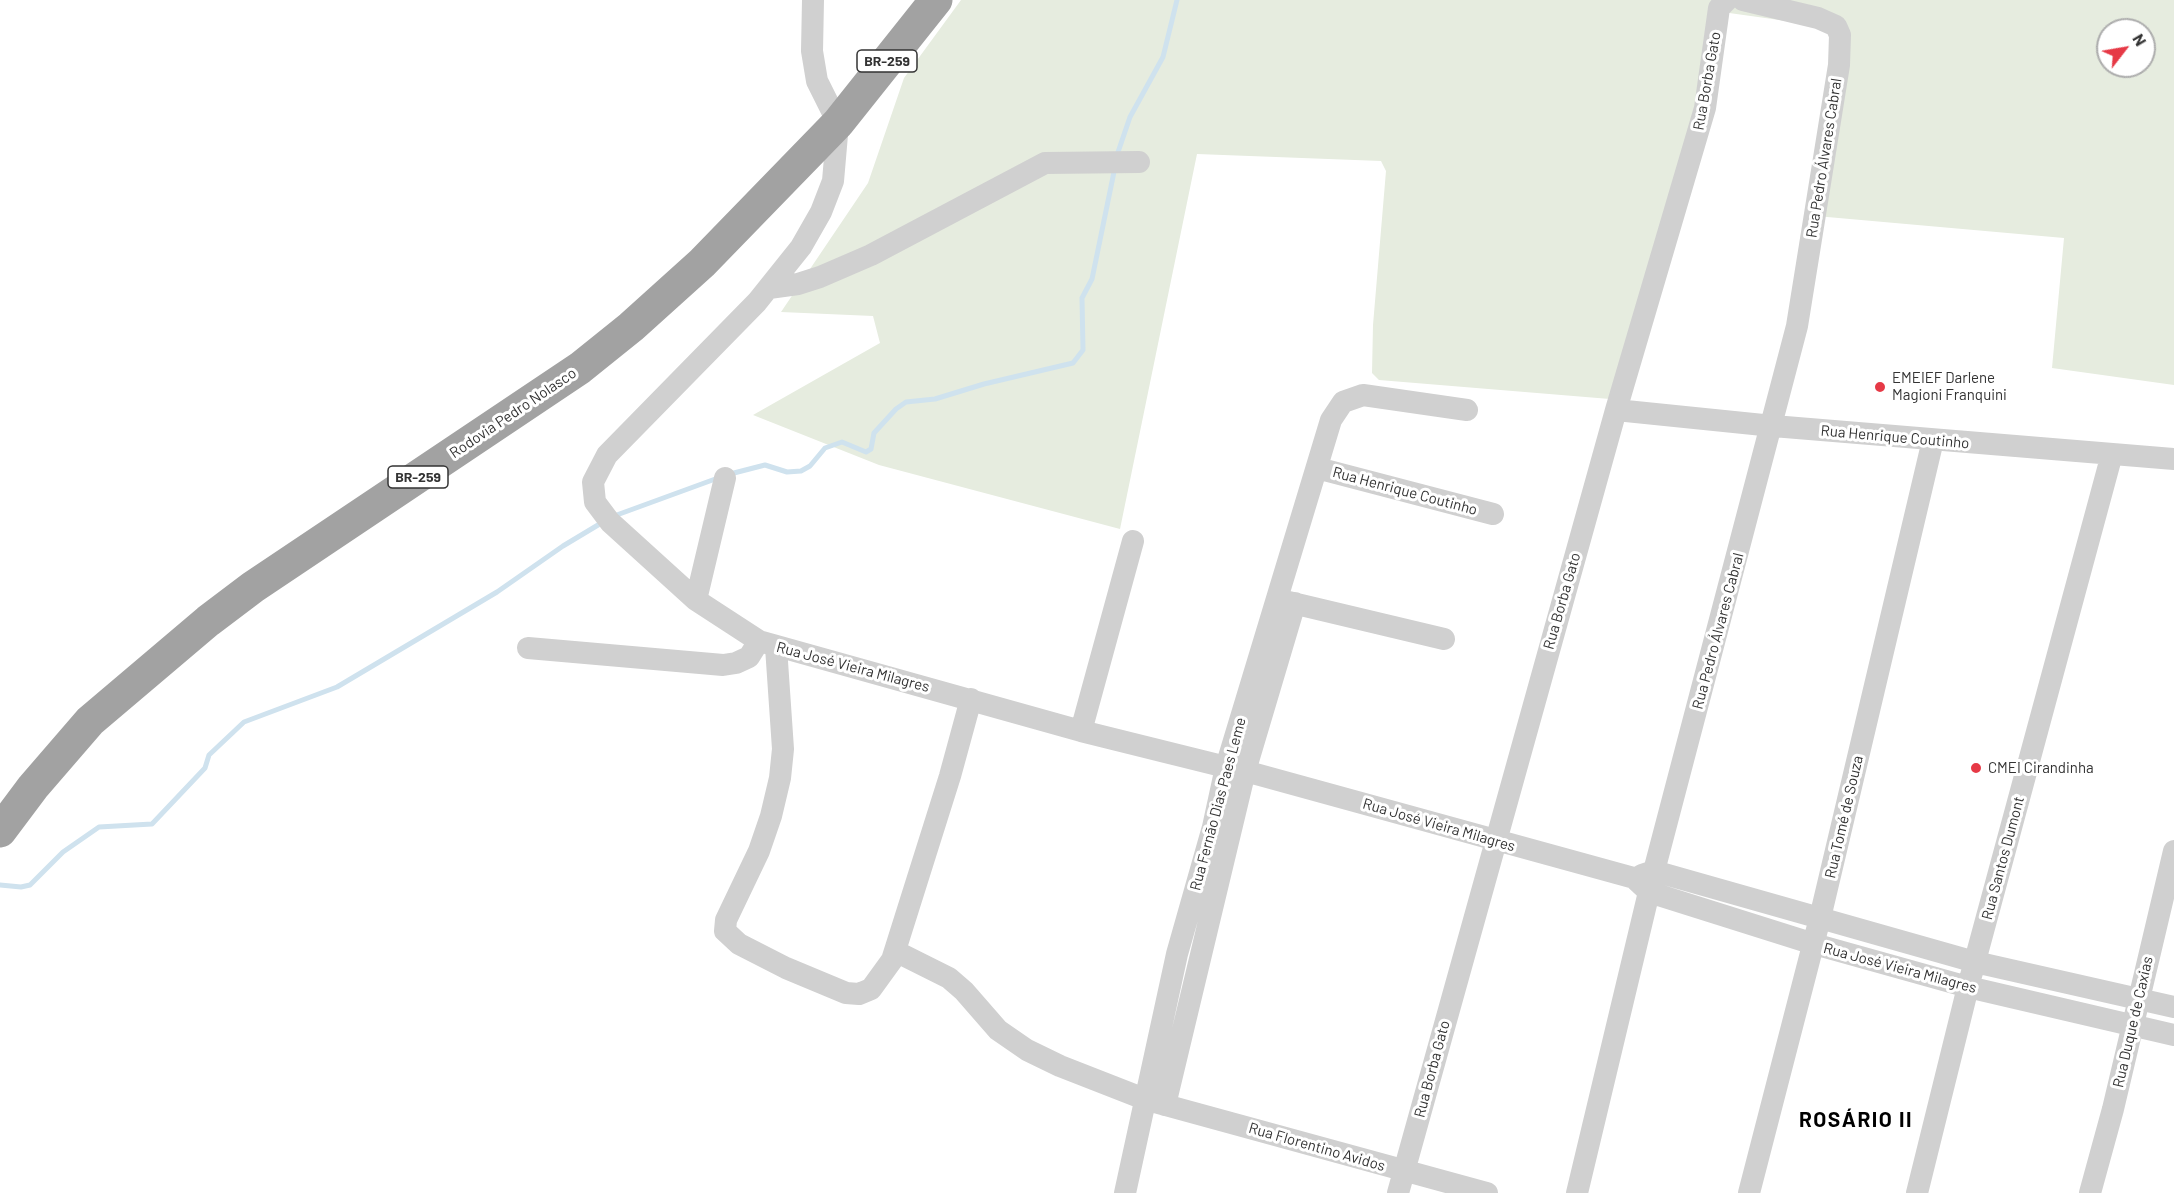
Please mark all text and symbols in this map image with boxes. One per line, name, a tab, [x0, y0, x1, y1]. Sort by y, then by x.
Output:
north arrow	[2096, 18, 2156, 78]
street label: Rua Borba Gato	[1689, 30, 1725, 132]
text: N	[2129, 30, 2151, 49]
road number: BR-259	[857, 50, 917, 72]
street label: Rua Pedro Álvares Cabral	[1802, 77, 1846, 239]
street label: Rodovia Pedro Nolasco	[446, 364, 580, 462]
place label: EMEIEF Darlene Magioni Franquini	[1892, 369, 2007, 404]
marker: EMEIEF Darlene Magioni Franquini	[1873, 380, 1887, 394]
street label: Rua Henrique Coutinho	[1820, 422, 1970, 452]
street label: Rua Henrique Coutinho	[1331, 463, 1479, 519]
road number: BR-259	[388, 466, 448, 488]
street label: Rua Borba Gato	[1540, 551, 1584, 651]
street label: Rua Pedro Álvares Cabral	[1688, 551, 1748, 711]
street label: Rua José Vieira Milagres	[775, 638, 931, 696]
street label: Rua Fernão Dias Paes Leme	[1186, 715, 1250, 893]
street label: Rua Tomé de Souza	[1821, 754, 1867, 880]
place label: CMEI Cirandinha	[1988, 759, 2094, 777]
marker: CMEI Cirandinha	[1969, 761, 1983, 775]
street label: Rua Santos Dumont	[1978, 794, 2028, 922]
street label: Rua José Vieira Milagres	[1361, 795, 1517, 855]
street label: Rua José Vieira Milagres	[1822, 939, 1978, 997]
street label: Rua Duque de Caxias	[2109, 955, 2157, 1089]
street label: Rua Borba Gato	[1410, 1018, 1454, 1120]
district label: ROSÁRIO II	[1799, 1107, 1913, 1133]
street label: Rua Florentino Avidos	[1247, 1119, 1387, 1175]

